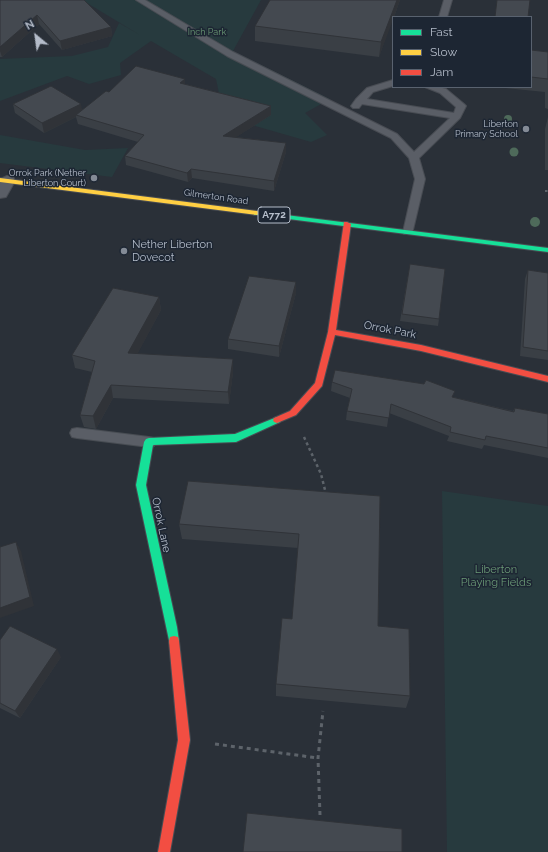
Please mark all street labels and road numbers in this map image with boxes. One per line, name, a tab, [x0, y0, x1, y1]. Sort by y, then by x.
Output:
street label: Gilmerton Road	[183, 187, 249, 207]
road number: A772	[258, 207, 290, 223]
street label: Orrok Park	[363, 318, 417, 342]
street label: Orrok Lane	[149, 496, 173, 554]

